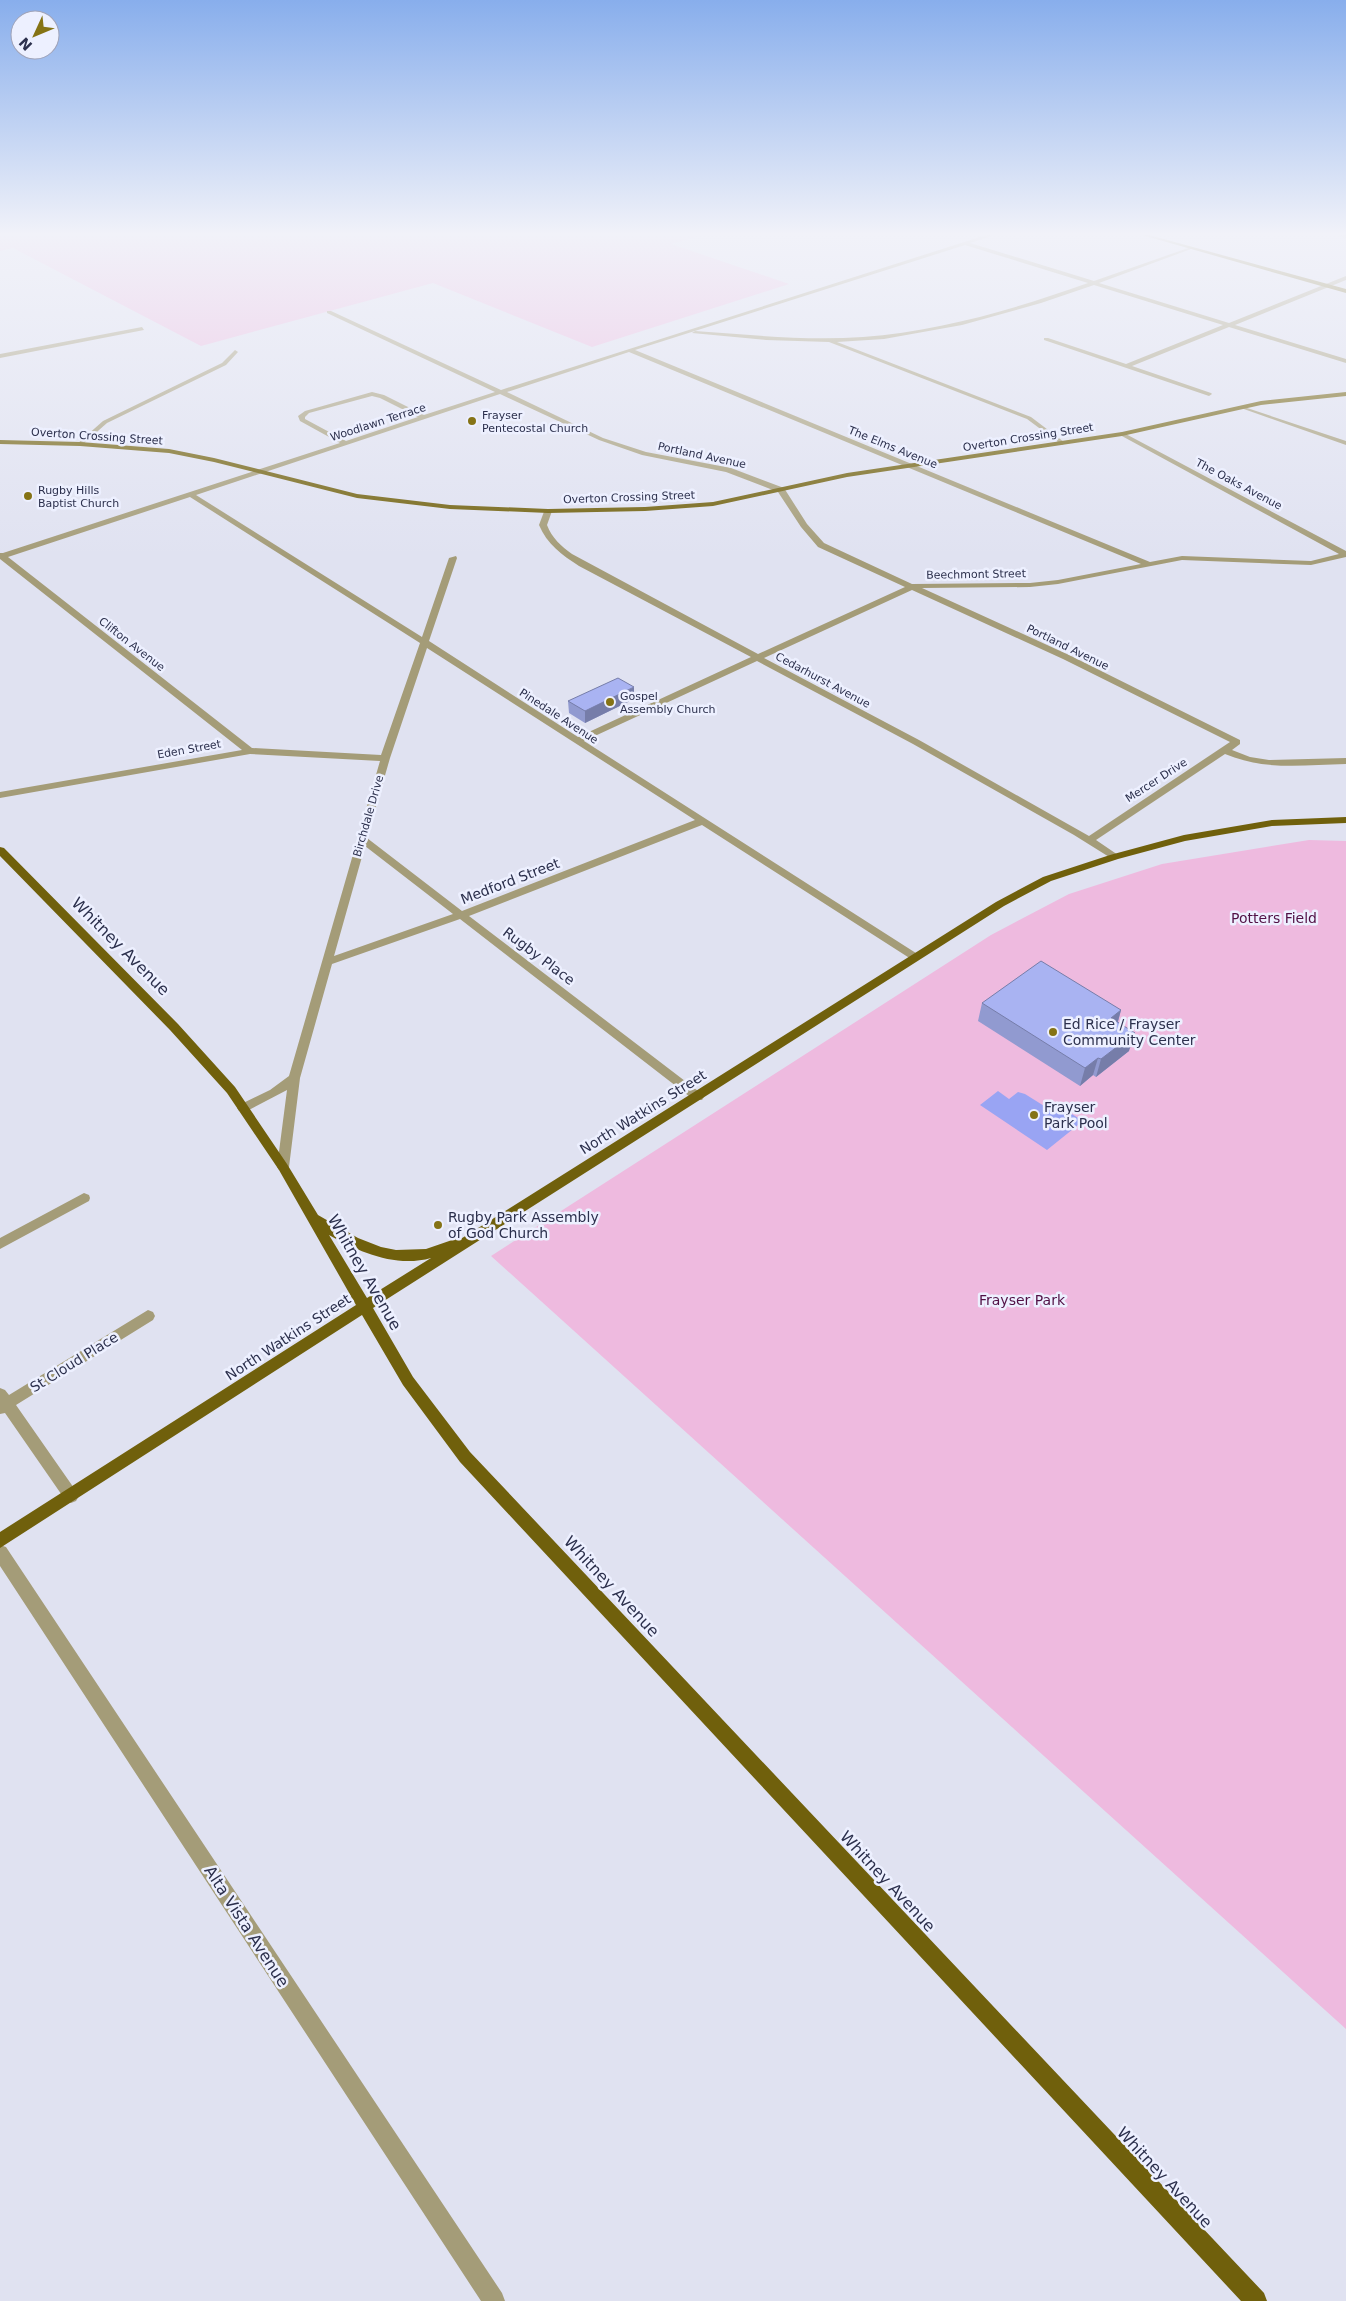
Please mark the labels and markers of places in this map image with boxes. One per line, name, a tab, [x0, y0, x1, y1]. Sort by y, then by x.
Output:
place label: Frayser Pentecostal Church	[482, 409, 588, 435]
marker: Frayser Pentecostal Church	[466, 415, 478, 427]
place label: Rugby Hills Baptist Church	[38, 484, 119, 510]
marker: Rugby Hills Baptist Church	[22, 490, 34, 502]
place label: Gospel Assembly Church	[620, 690, 715, 716]
marker: Gospel Assembly Church	[604, 696, 616, 708]
place label: Ed Rice / Frayser Community Center	[1063, 1016, 1196, 1048]
marker: Ed Rice / Frayser Community Center	[1047, 1026, 1059, 1038]
place label: Frayser Park Pool	[1044, 1099, 1108, 1131]
marker: Frayser Park Pool	[1028, 1109, 1040, 1121]
place label: Rugby Park Assembly of God Church	[448, 1209, 599, 1241]
marker: Rugby Park Assembly of God Church	[432, 1219, 444, 1231]

